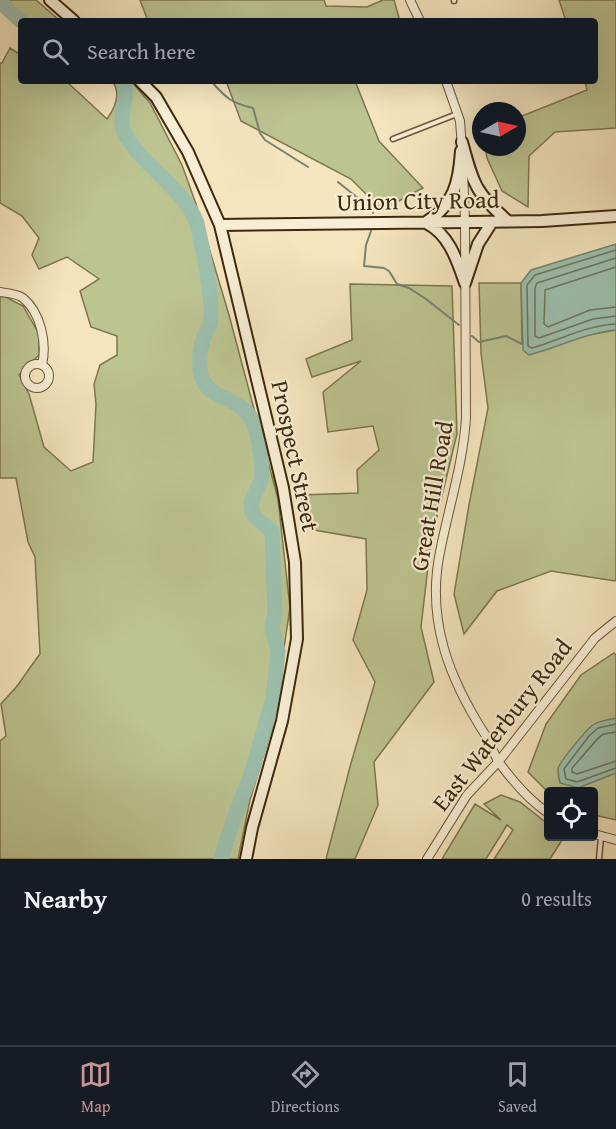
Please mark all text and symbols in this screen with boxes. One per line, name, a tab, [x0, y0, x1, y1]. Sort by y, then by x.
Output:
search box	[18, 18, 598, 84]
icon: search	[39, 35, 72, 68]
text: Search here	[87, 35, 196, 67]
north arrow	[472, 102, 526, 156]
street label: Union City Road	[336, 182, 500, 219]
street label: Prospect Street	[262, 377, 329, 535]
street label: Great Hill Road	[401, 418, 462, 574]
street label: East Waterbury Road	[423, 631, 580, 818]
map controls	[544, 787, 598, 841]
button: locate	[544, 787, 598, 841]
text: Nearby	[24, 879, 107, 918]
text: 0 results	[521, 884, 592, 913]
tab: Map	[79, 1058, 112, 1118]
tab: Directions	[271, 1058, 340, 1118]
tab: Saved	[498, 1058, 537, 1118]

